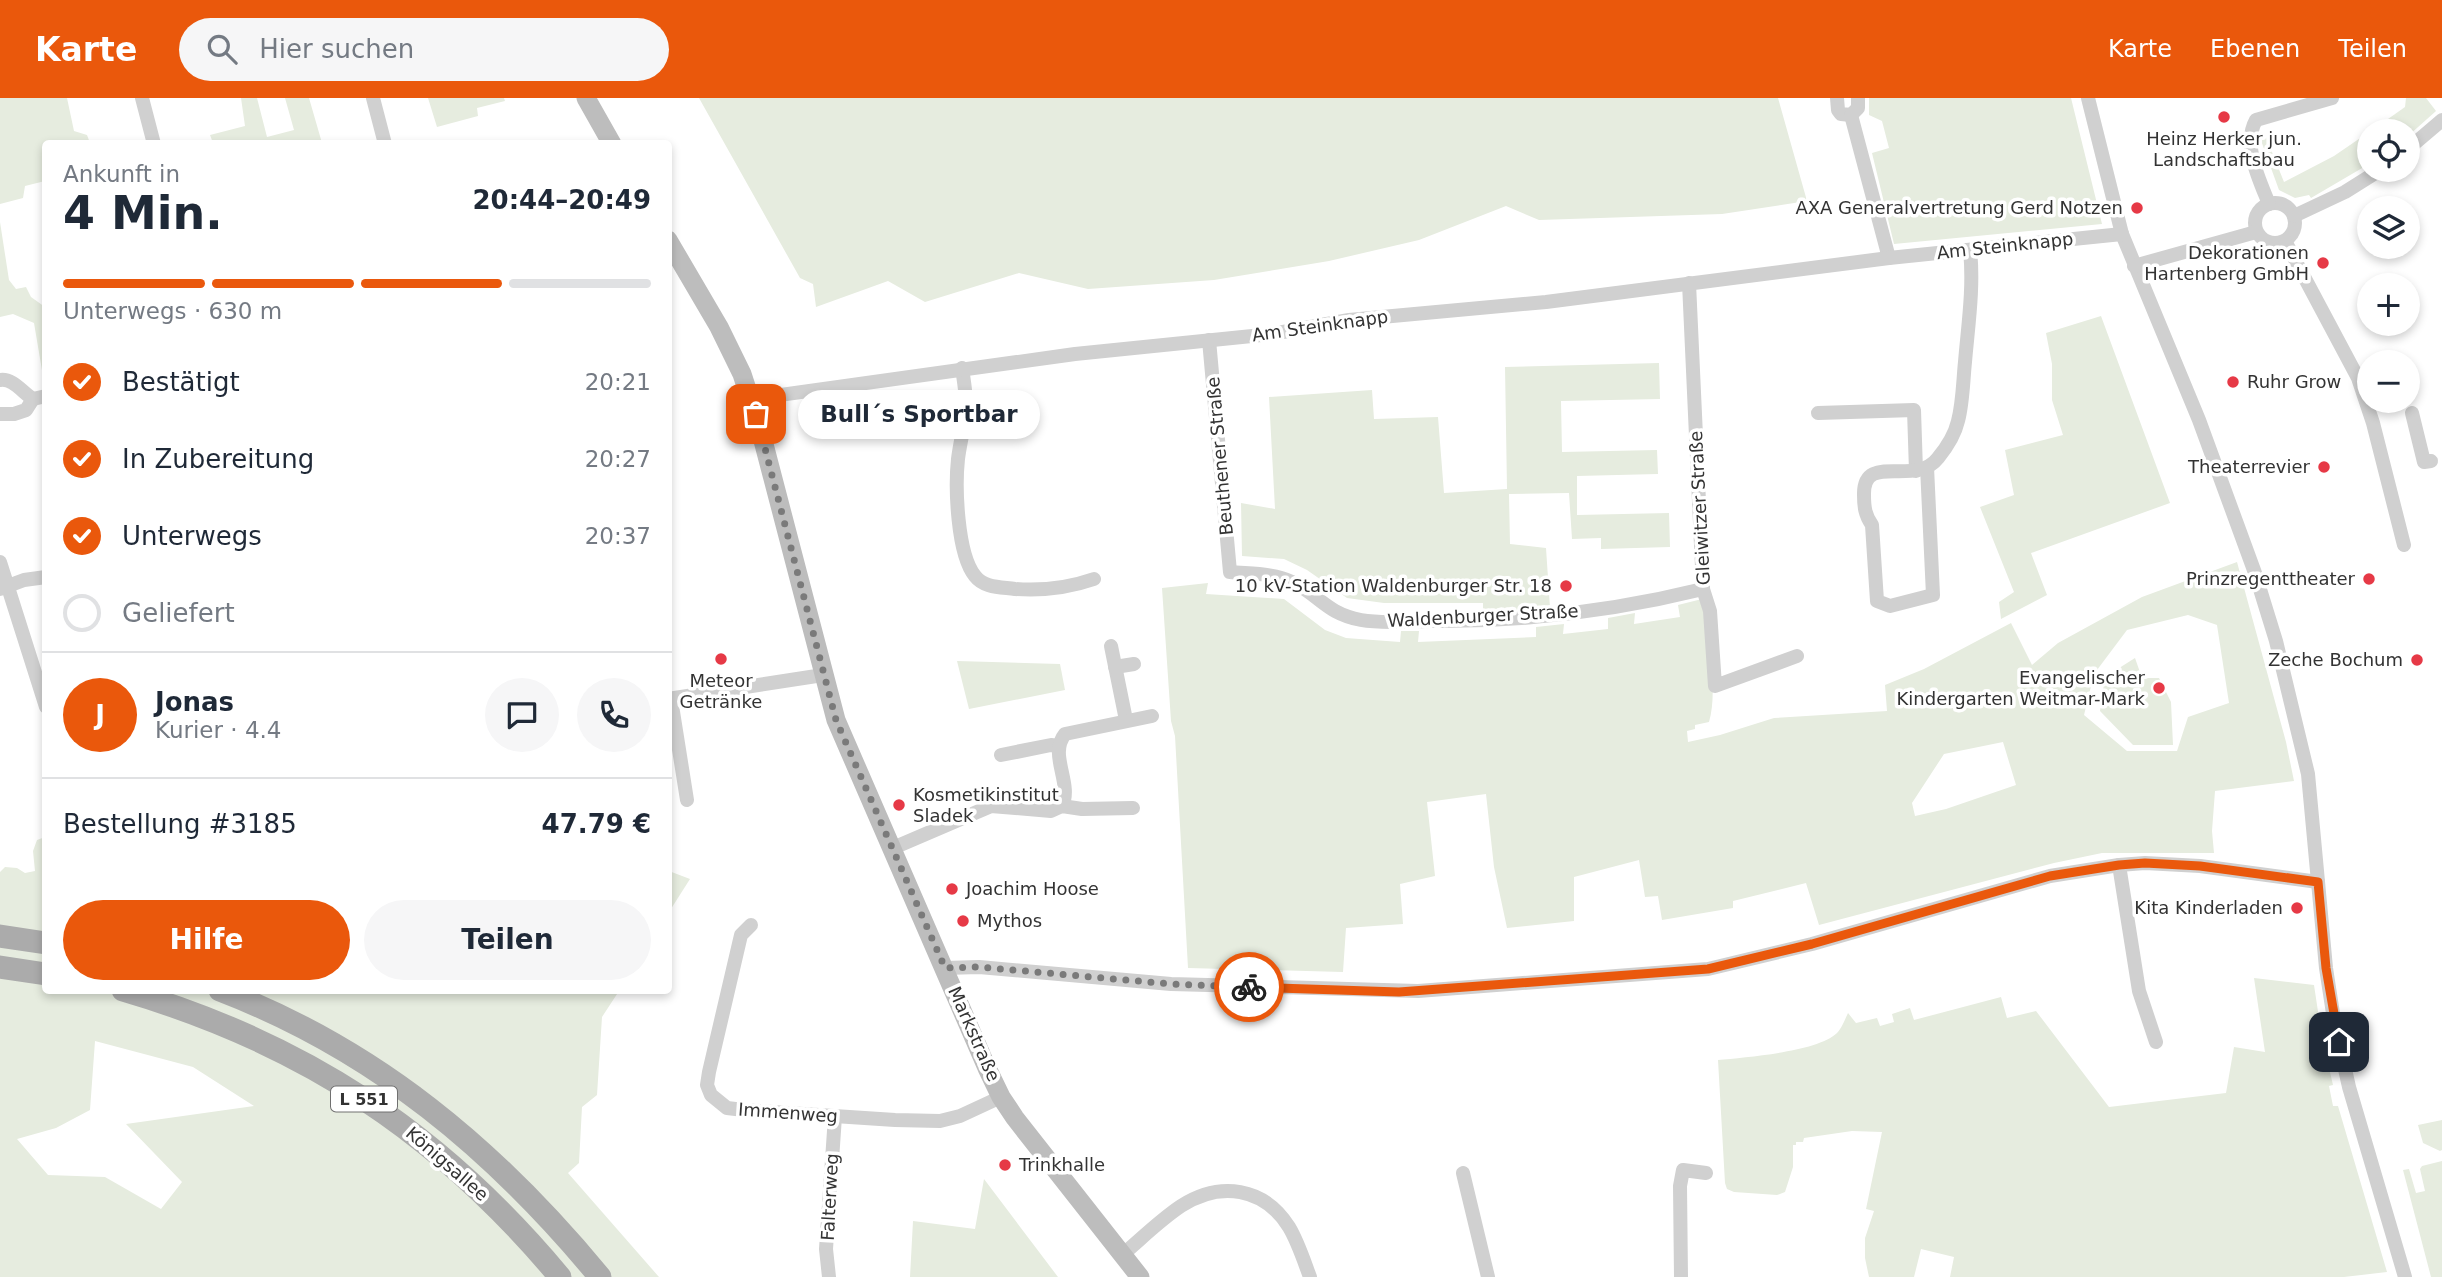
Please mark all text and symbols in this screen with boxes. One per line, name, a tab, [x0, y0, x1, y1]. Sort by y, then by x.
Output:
search box	[179, 18, 669, 81]
text: Karte	[35, 30, 137, 69]
icon: search	[203, 30, 241, 68]
text: Hier suchen	[259, 34, 414, 64]
text: Karte	[2108, 35, 2172, 63]
text: Ebenen	[2210, 35, 2300, 63]
text: Teilen	[2338, 35, 2407, 63]
marker: Heinz Herker jun. Landschaftsbau	[2216, 109, 2232, 125]
map controls	[2357, 119, 2420, 413]
button: locate	[2357, 119, 2420, 182]
place label: Heinz Herker jun. Landschaftsbau	[2146, 128, 2302, 170]
text: Ankunft in	[63, 161, 180, 187]
text: 20:44–20:49	[472, 185, 651, 215]
text: 4 Min.	[63, 186, 223, 240]
button: layers	[2357, 196, 2420, 259]
place label: AXA Generalvertretung Gerd Notzen	[1795, 197, 2123, 218]
marker: AXA Generalvertretung Gerd Notzen	[2129, 200, 2145, 216]
street label: Am Steinknapp	[1936, 228, 2074, 263]
place label: Dekorationen Hartenberg GmbH	[2144, 242, 2309, 284]
marker: Dekorationen Hartenberg GmbH	[2315, 255, 2331, 271]
button: +	[2357, 273, 2420, 336]
text: Unterwegs · 630 m	[63, 298, 282, 324]
street label: Am Steinknapp	[1251, 306, 1389, 345]
button: −	[2357, 350, 2420, 413]
icon: check	[63, 363, 101, 401]
text: Bestätigt	[122, 367, 240, 397]
text: 20:21	[585, 369, 651, 395]
place label: Ruhr Grow	[2247, 371, 2341, 392]
marker: Ruhr Grow	[2225, 374, 2241, 390]
street label: Beuthener Straße	[1202, 376, 1237, 536]
pin	[726, 384, 786, 444]
callout: Bull´s Sportbar	[798, 390, 1040, 438]
icon: bag	[737, 395, 775, 433]
text: Bull´s Sportbar	[820, 401, 1018, 427]
street label: Gleiwitzer Straße	[1685, 430, 1714, 586]
icon: check	[63, 440, 101, 478]
text: In Zubereitung	[122, 444, 314, 474]
text: 20:27	[585, 446, 651, 472]
place label: Theaterrevier	[2187, 456, 2311, 477]
marker: Theaterrevier	[2316, 459, 2332, 475]
icon: check	[63, 517, 101, 555]
text: Unterwegs	[122, 521, 262, 551]
text: 20:37	[585, 523, 651, 549]
place label: Prinzregenttheater	[2186, 568, 2356, 589]
marker: Prinzregenttheater	[2361, 571, 2377, 587]
place label: 10 kV-Station Waldenburger Str. 18	[1235, 575, 1552, 596]
marker: 10 kV-Station Waldenburger Str. 18	[1558, 578, 1574, 594]
text: Geliefert	[122, 598, 235, 628]
street label: Waldenburger Straße	[1387, 600, 1579, 631]
place label: Zeche Bochum	[2268, 649, 2403, 670]
marker: Meteor Getränke	[713, 651, 729, 667]
marker: Zeche Bochum	[2409, 652, 2425, 668]
place label: Evangelischer Kindergarten Weitmar-Mark	[1897, 667, 2146, 709]
place label: Meteor Getränke	[680, 670, 762, 712]
button: chat	[485, 678, 559, 752]
button: phone	[577, 678, 651, 752]
marker: Evangelischer Kindergarten Weitmar-Mark	[2151, 680, 2167, 696]
text: Jonas	[155, 687, 234, 717]
text: J	[95, 700, 105, 730]
text: Kurier · 4.4	[155, 717, 281, 743]
place label: Kosmetikinstitut Sladek	[913, 784, 1059, 826]
marker: Kosmetikinstitut Sladek	[891, 797, 907, 813]
text: Bestellung #3185	[63, 809, 297, 839]
text: 47.79 €	[542, 809, 651, 839]
place label: Joachim Hoose	[965, 878, 1099, 899]
marker: Joachim Hoose	[944, 881, 960, 897]
place label: Kita Kinderladen	[2134, 897, 2283, 918]
button: Hilfe	[63, 900, 350, 980]
button: Teilen	[364, 900, 651, 980]
marker: Kita Kinderladen	[2289, 900, 2305, 916]
place label: Mythos	[977, 910, 1042, 931]
marker: Mythos	[955, 913, 971, 929]
courier	[1214, 952, 1284, 1022]
icon: bike	[1230, 968, 1268, 1006]
street label: Markstraße	[944, 983, 1005, 1085]
pin	[2309, 1012, 2369, 1072]
icon: home	[2320, 1023, 2358, 1061]
road number: L 551	[331, 1086, 397, 1112]
street label: Immenweg	[737, 1099, 839, 1126]
street label: Königsallee	[402, 1122, 493, 1205]
street label: Falterweg	[817, 1153, 842, 1241]
place label: Trinkhalle	[1018, 1154, 1105, 1175]
marker: Trinkhalle	[997, 1157, 1013, 1173]

